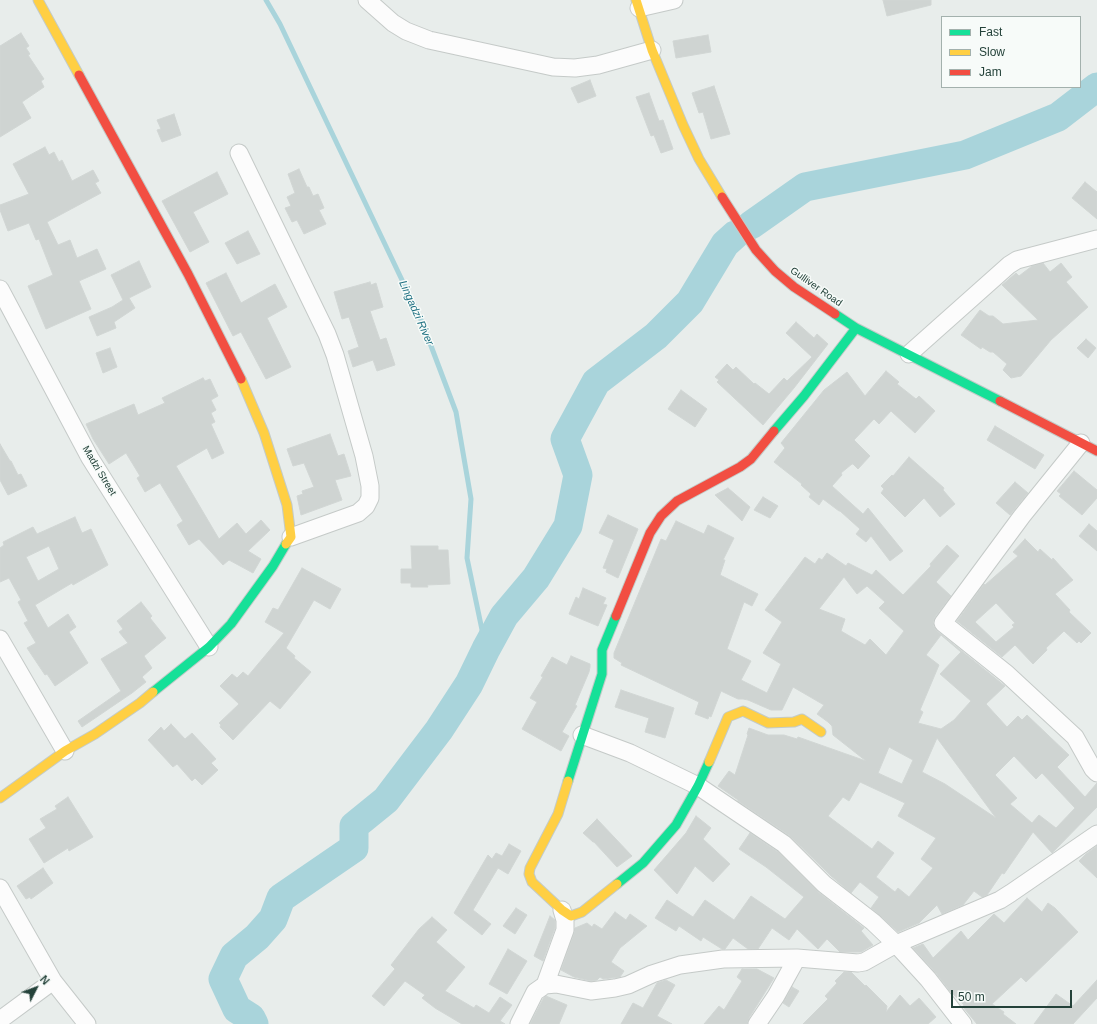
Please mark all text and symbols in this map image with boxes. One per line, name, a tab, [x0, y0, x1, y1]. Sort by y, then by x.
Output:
legend	[941, 16, 1081, 88]
text: Fast	[979, 25, 1002, 39]
text: Slow	[979, 45, 1005, 59]
text: Jam	[979, 65, 1002, 79]
street label: Gulliver Road	[788, 265, 844, 309]
water label: Lingadzi River	[396, 278, 436, 348]
street label: Madzi Street	[79, 444, 119, 498]
north arrow	[16, 968, 56, 1008]
text: N	[38, 973, 52, 987]
scale bar	[953, 982, 1074, 1008]
text: 50 m	[958, 990, 985, 1004]

